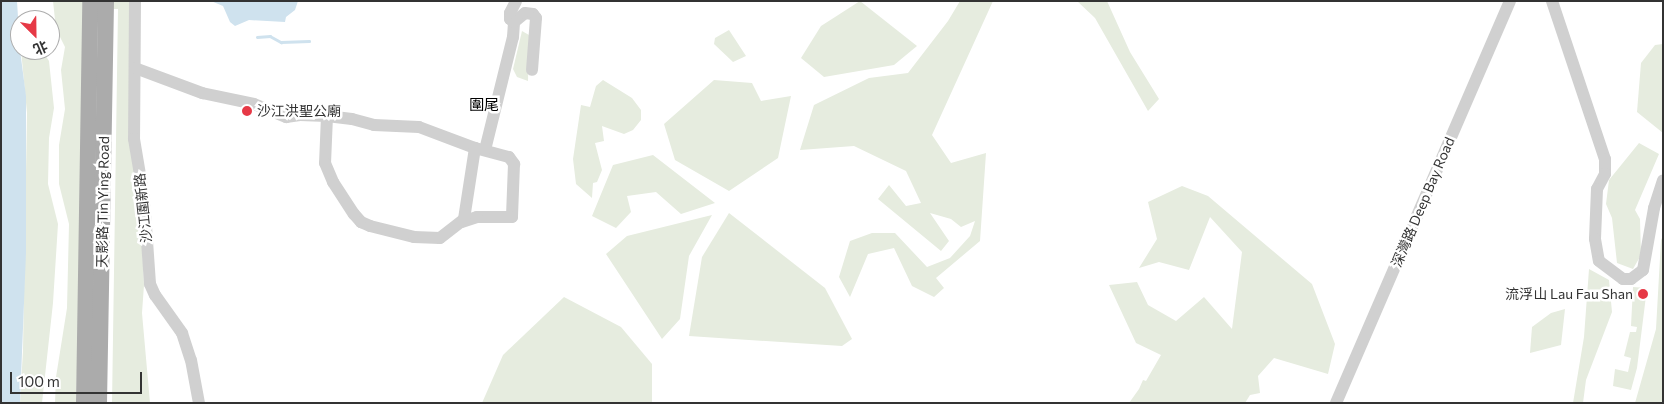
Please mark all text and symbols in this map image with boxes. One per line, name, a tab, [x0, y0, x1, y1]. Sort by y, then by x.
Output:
north arrow	[10, 10, 60, 60]
text: 北	[31, 38, 50, 59]
district label: 圍尾	[469, 96, 499, 114]
place label: 沙江洪聖公廟	[257, 103, 341, 119]
marker: 沙江洪聖公廟	[241, 105, 253, 117]
street label: 深灣路 Deep Bay Road	[1388, 134, 1458, 270]
street label: 天影路 Tin Ying Road	[93, 136, 113, 268]
street label: 沙江圍新路	[131, 172, 155, 244]
place label: 流浮山 Lau Fau Shan	[1505, 286, 1633, 302]
marker: 流浮山 Lau Fau Shan	[1637, 288, 1649, 300]
scale bar	[12, 362, 145, 394]
text: 100 m	[18, 372, 60, 390]

